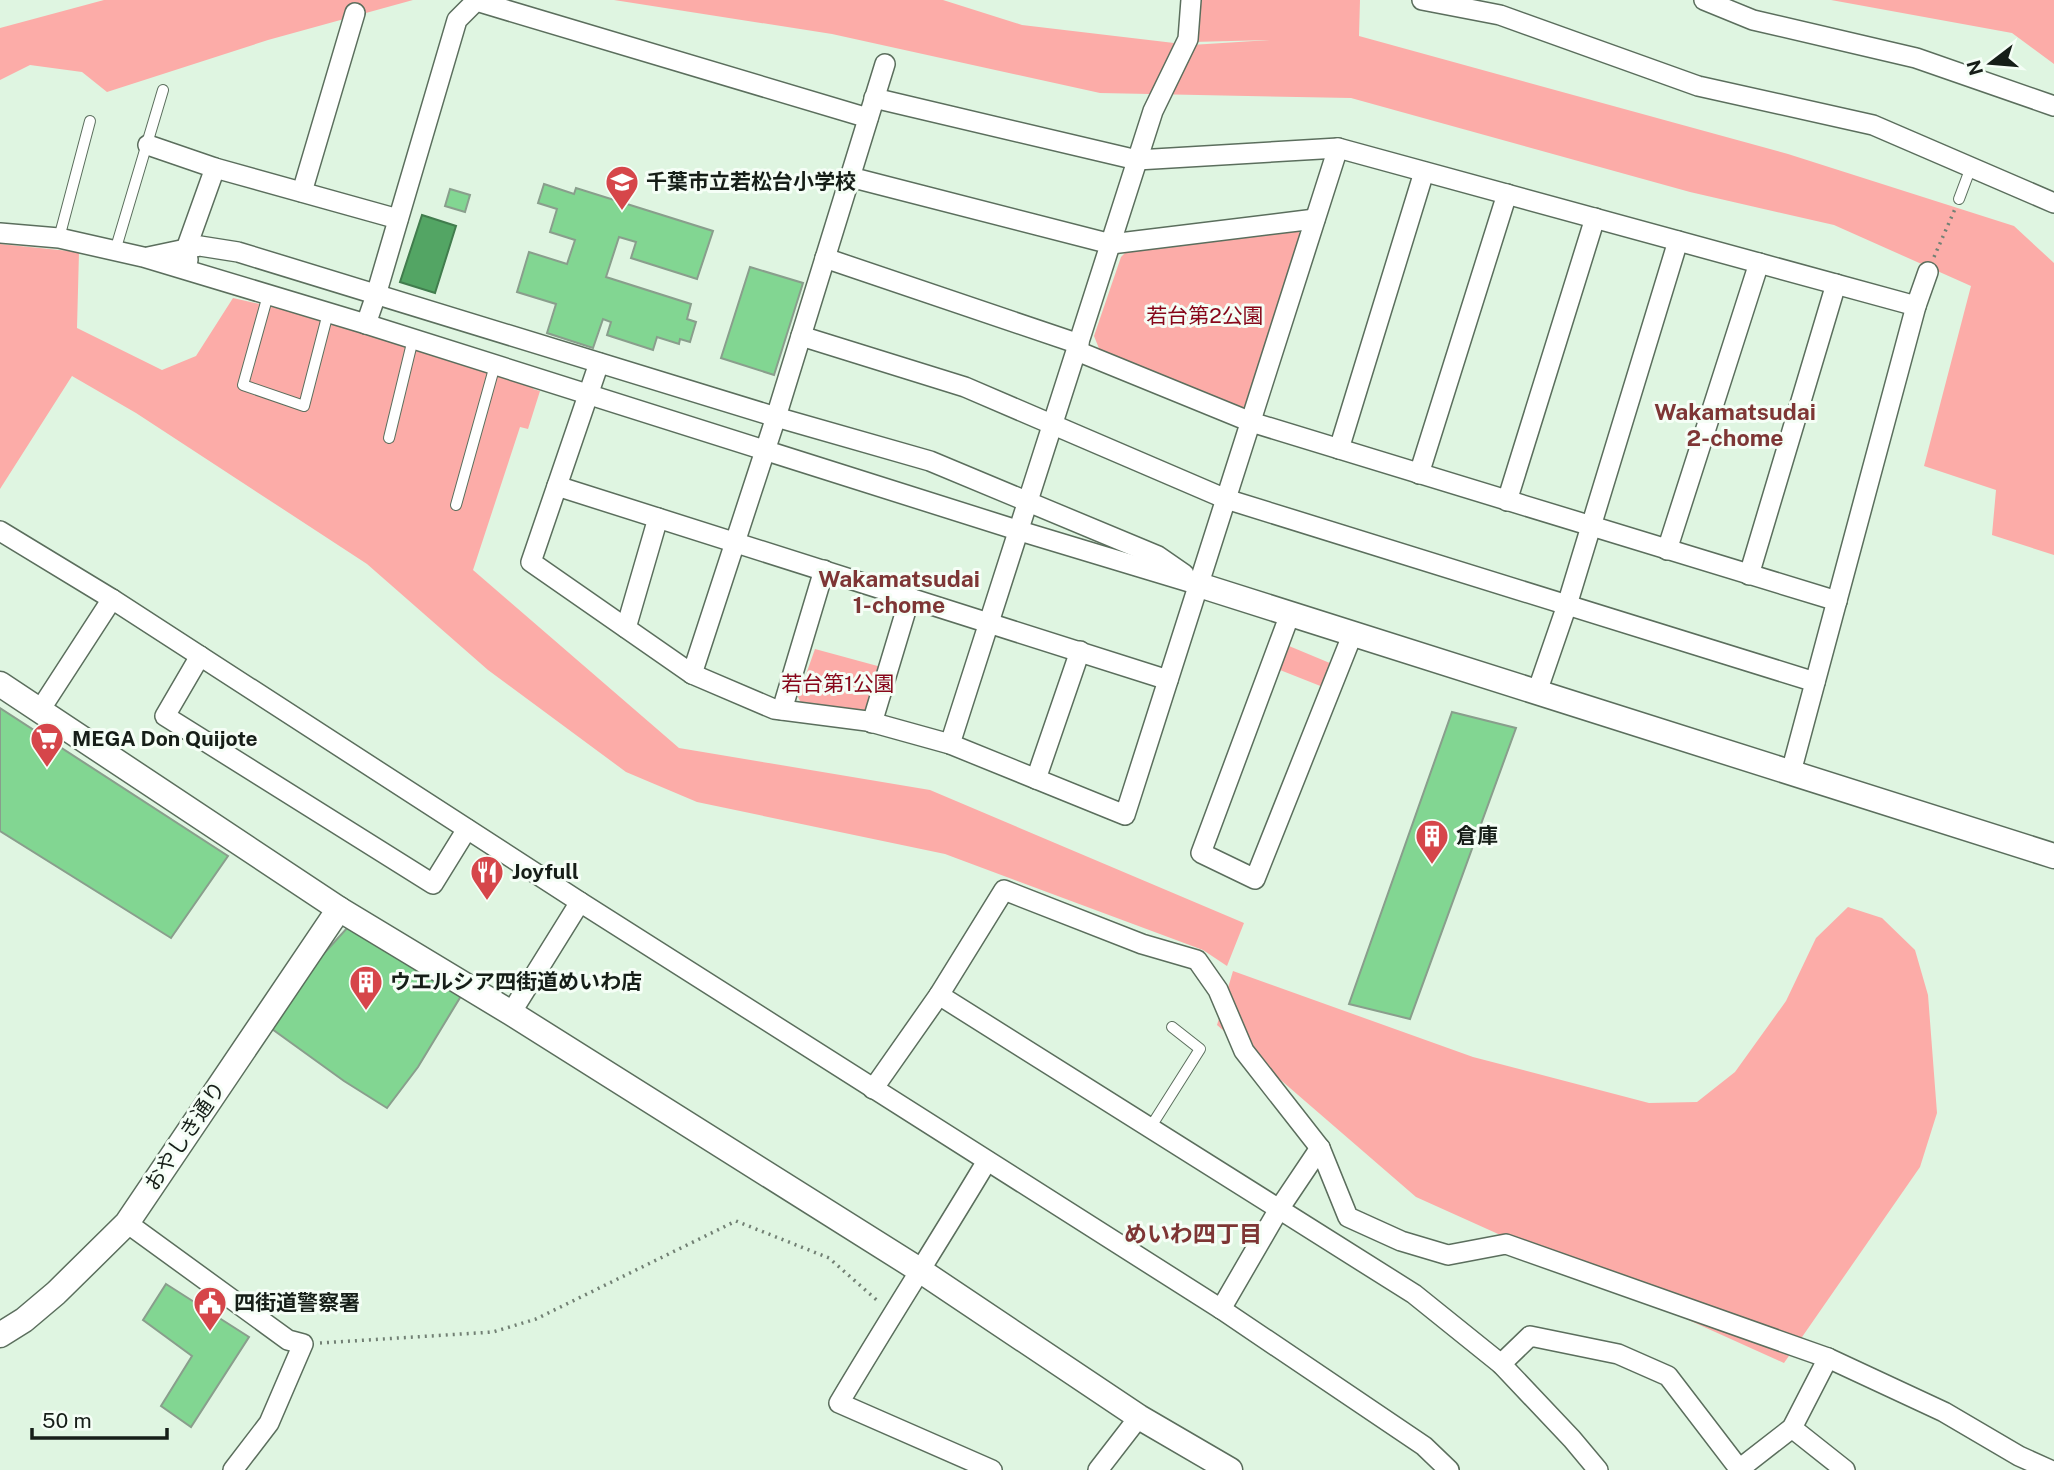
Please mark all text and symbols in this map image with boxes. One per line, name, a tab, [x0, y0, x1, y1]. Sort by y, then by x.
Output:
north arrow	[1956, 28, 2026, 98]
text: N	[1962, 58, 1987, 78]
school or university icon: 千葉市立若松台小学校	[603, 163, 641, 212]
place label: 千葉市立若松台小学校	[646, 169, 856, 194]
park label: 若台第2公園	[1146, 303, 1264, 328]
district label: Wakamatsudai 2-chome	[1654, 398, 1816, 451]
district label: Wakamatsudai 1-chome	[818, 565, 980, 618]
park label: 若台第1公園	[781, 671, 895, 696]
supermarket icon: MEGA Don Quijote	[28, 720, 66, 769]
place label: MEGA Don Quijote	[72, 726, 258, 751]
building icon: 倉庫	[1413, 817, 1451, 866]
place label: 倉庫	[1456, 823, 1498, 848]
restaurant icon: Joyfull	[468, 853, 506, 902]
place label: Joyfull	[512, 859, 579, 884]
building icon: ウエルシア四街道めいわ店	[347, 963, 385, 1012]
place label: ウエルシア四街道めいわ店	[390, 969, 642, 994]
street label: おやしき通り	[139, 1077, 230, 1195]
district label: めいわ四丁目	[1124, 1220, 1262, 1247]
public building icon: 四街道警察署	[191, 1284, 229, 1333]
place label: 四街道警察署	[234, 1290, 360, 1315]
scale bar	[32, 1396, 166, 1440]
text: 50 m	[42, 1408, 92, 1433]

